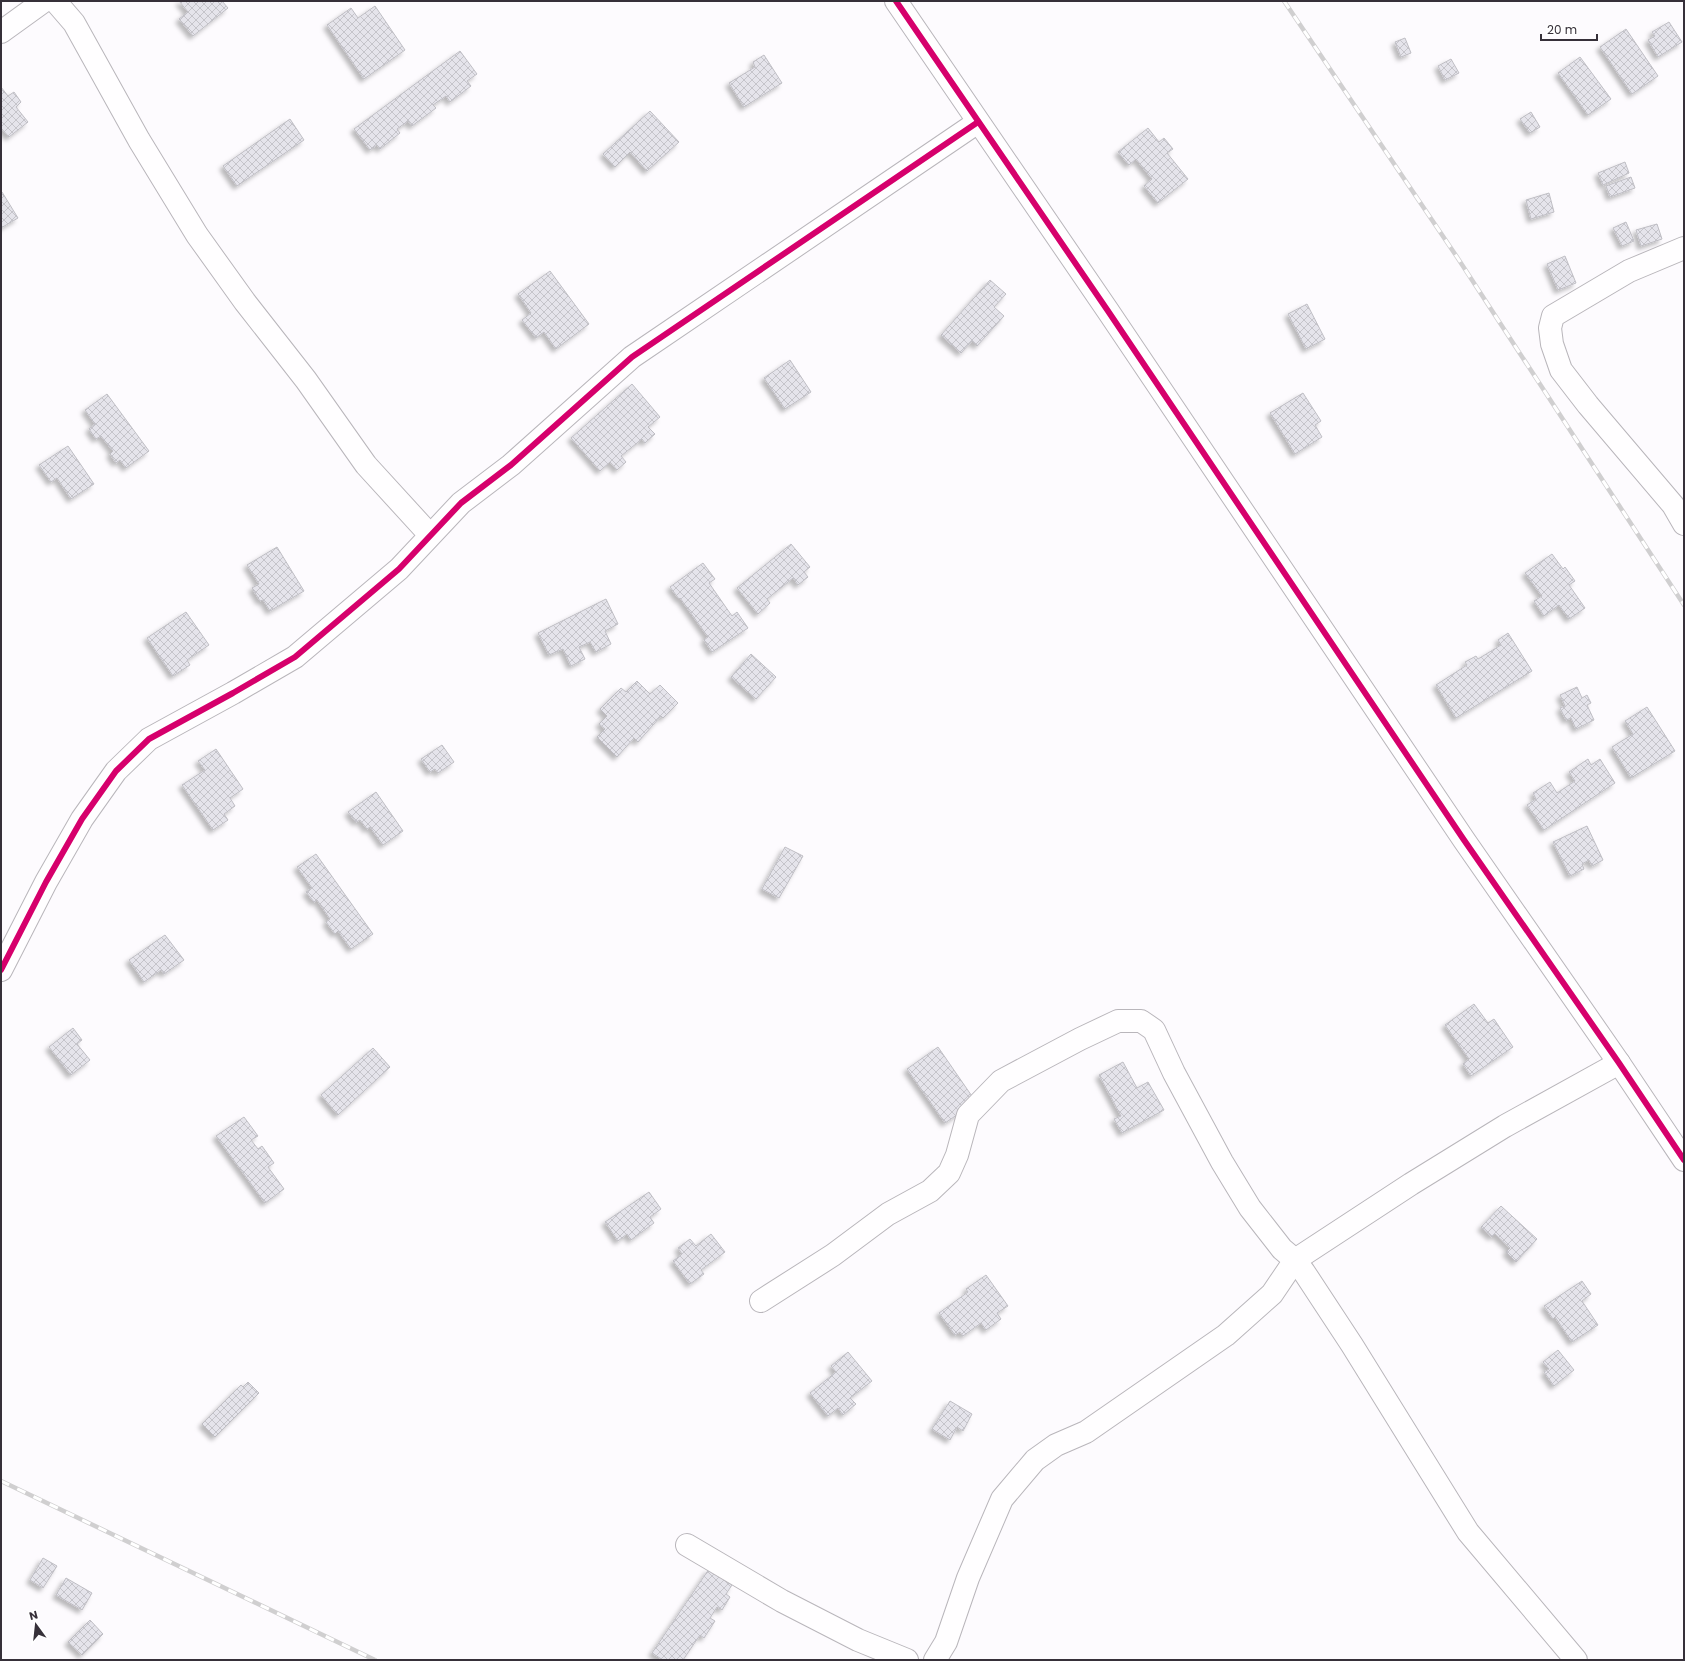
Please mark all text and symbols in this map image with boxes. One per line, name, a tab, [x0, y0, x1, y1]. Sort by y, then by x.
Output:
scale bar	[1541, 16, 1597, 42]
text: 20 m	[1547, 21, 1577, 38]
north arrow	[16, 1605, 56, 1645]
text: N	[27, 1607, 39, 1624]

